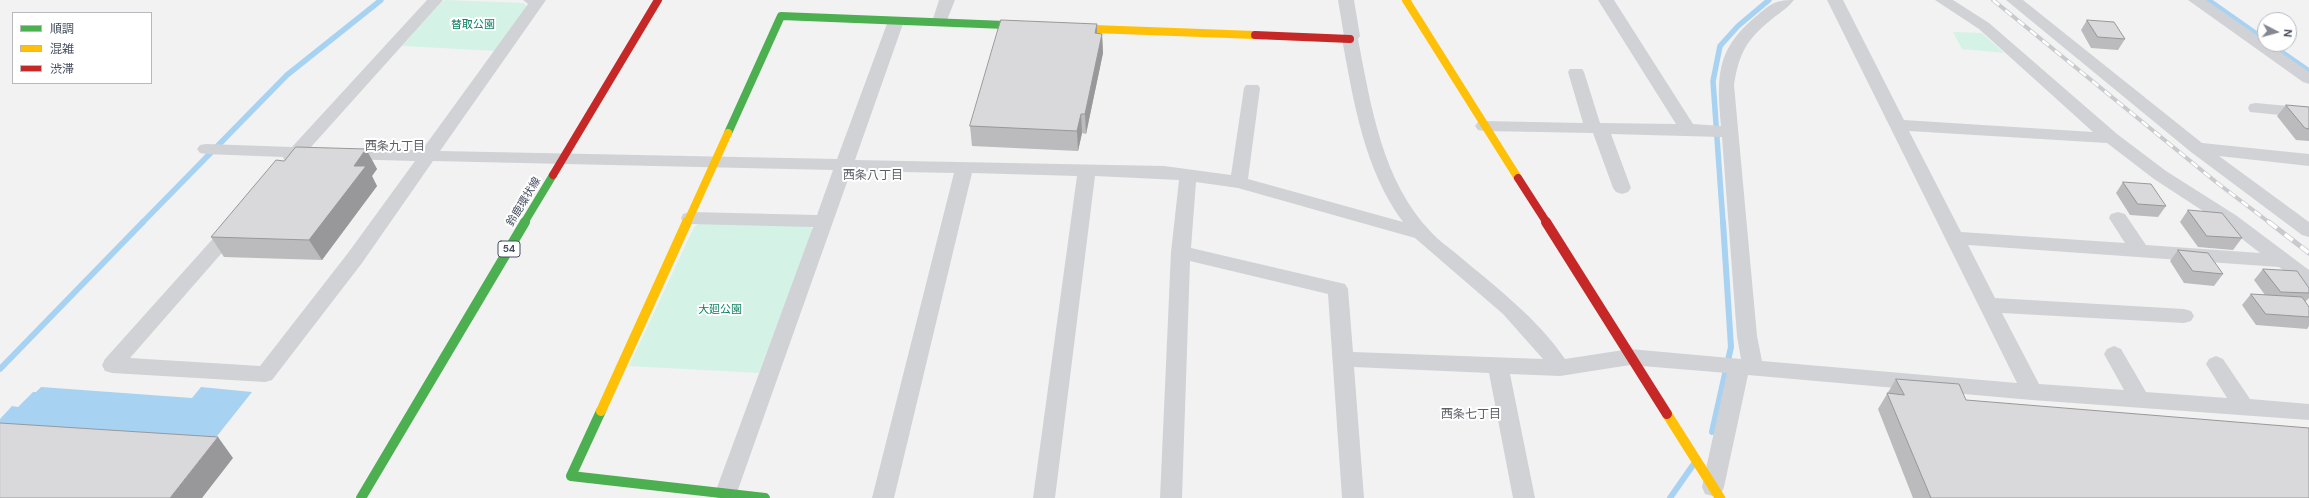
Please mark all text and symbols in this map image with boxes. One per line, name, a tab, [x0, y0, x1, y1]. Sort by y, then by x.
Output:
legend	[12, 12, 152, 84]
north arrow	[2257, 12, 2297, 52]
park label: 替取公園	[451, 18, 495, 32]
text: 順調	[50, 21, 74, 37]
text: N	[2281, 28, 2295, 38]
text: 混雑	[50, 41, 74, 57]
text: 渋滞	[50, 61, 74, 77]
district label: 西条九丁目	[365, 140, 425, 154]
district label: 西条八丁目	[843, 169, 903, 183]
street label: 鈴鹿環状線	[504, 175, 544, 229]
road number: 54	[498, 241, 520, 257]
park label: 大廻公園	[698, 303, 742, 317]
district label: 西条七丁目	[1441, 408, 1501, 422]

